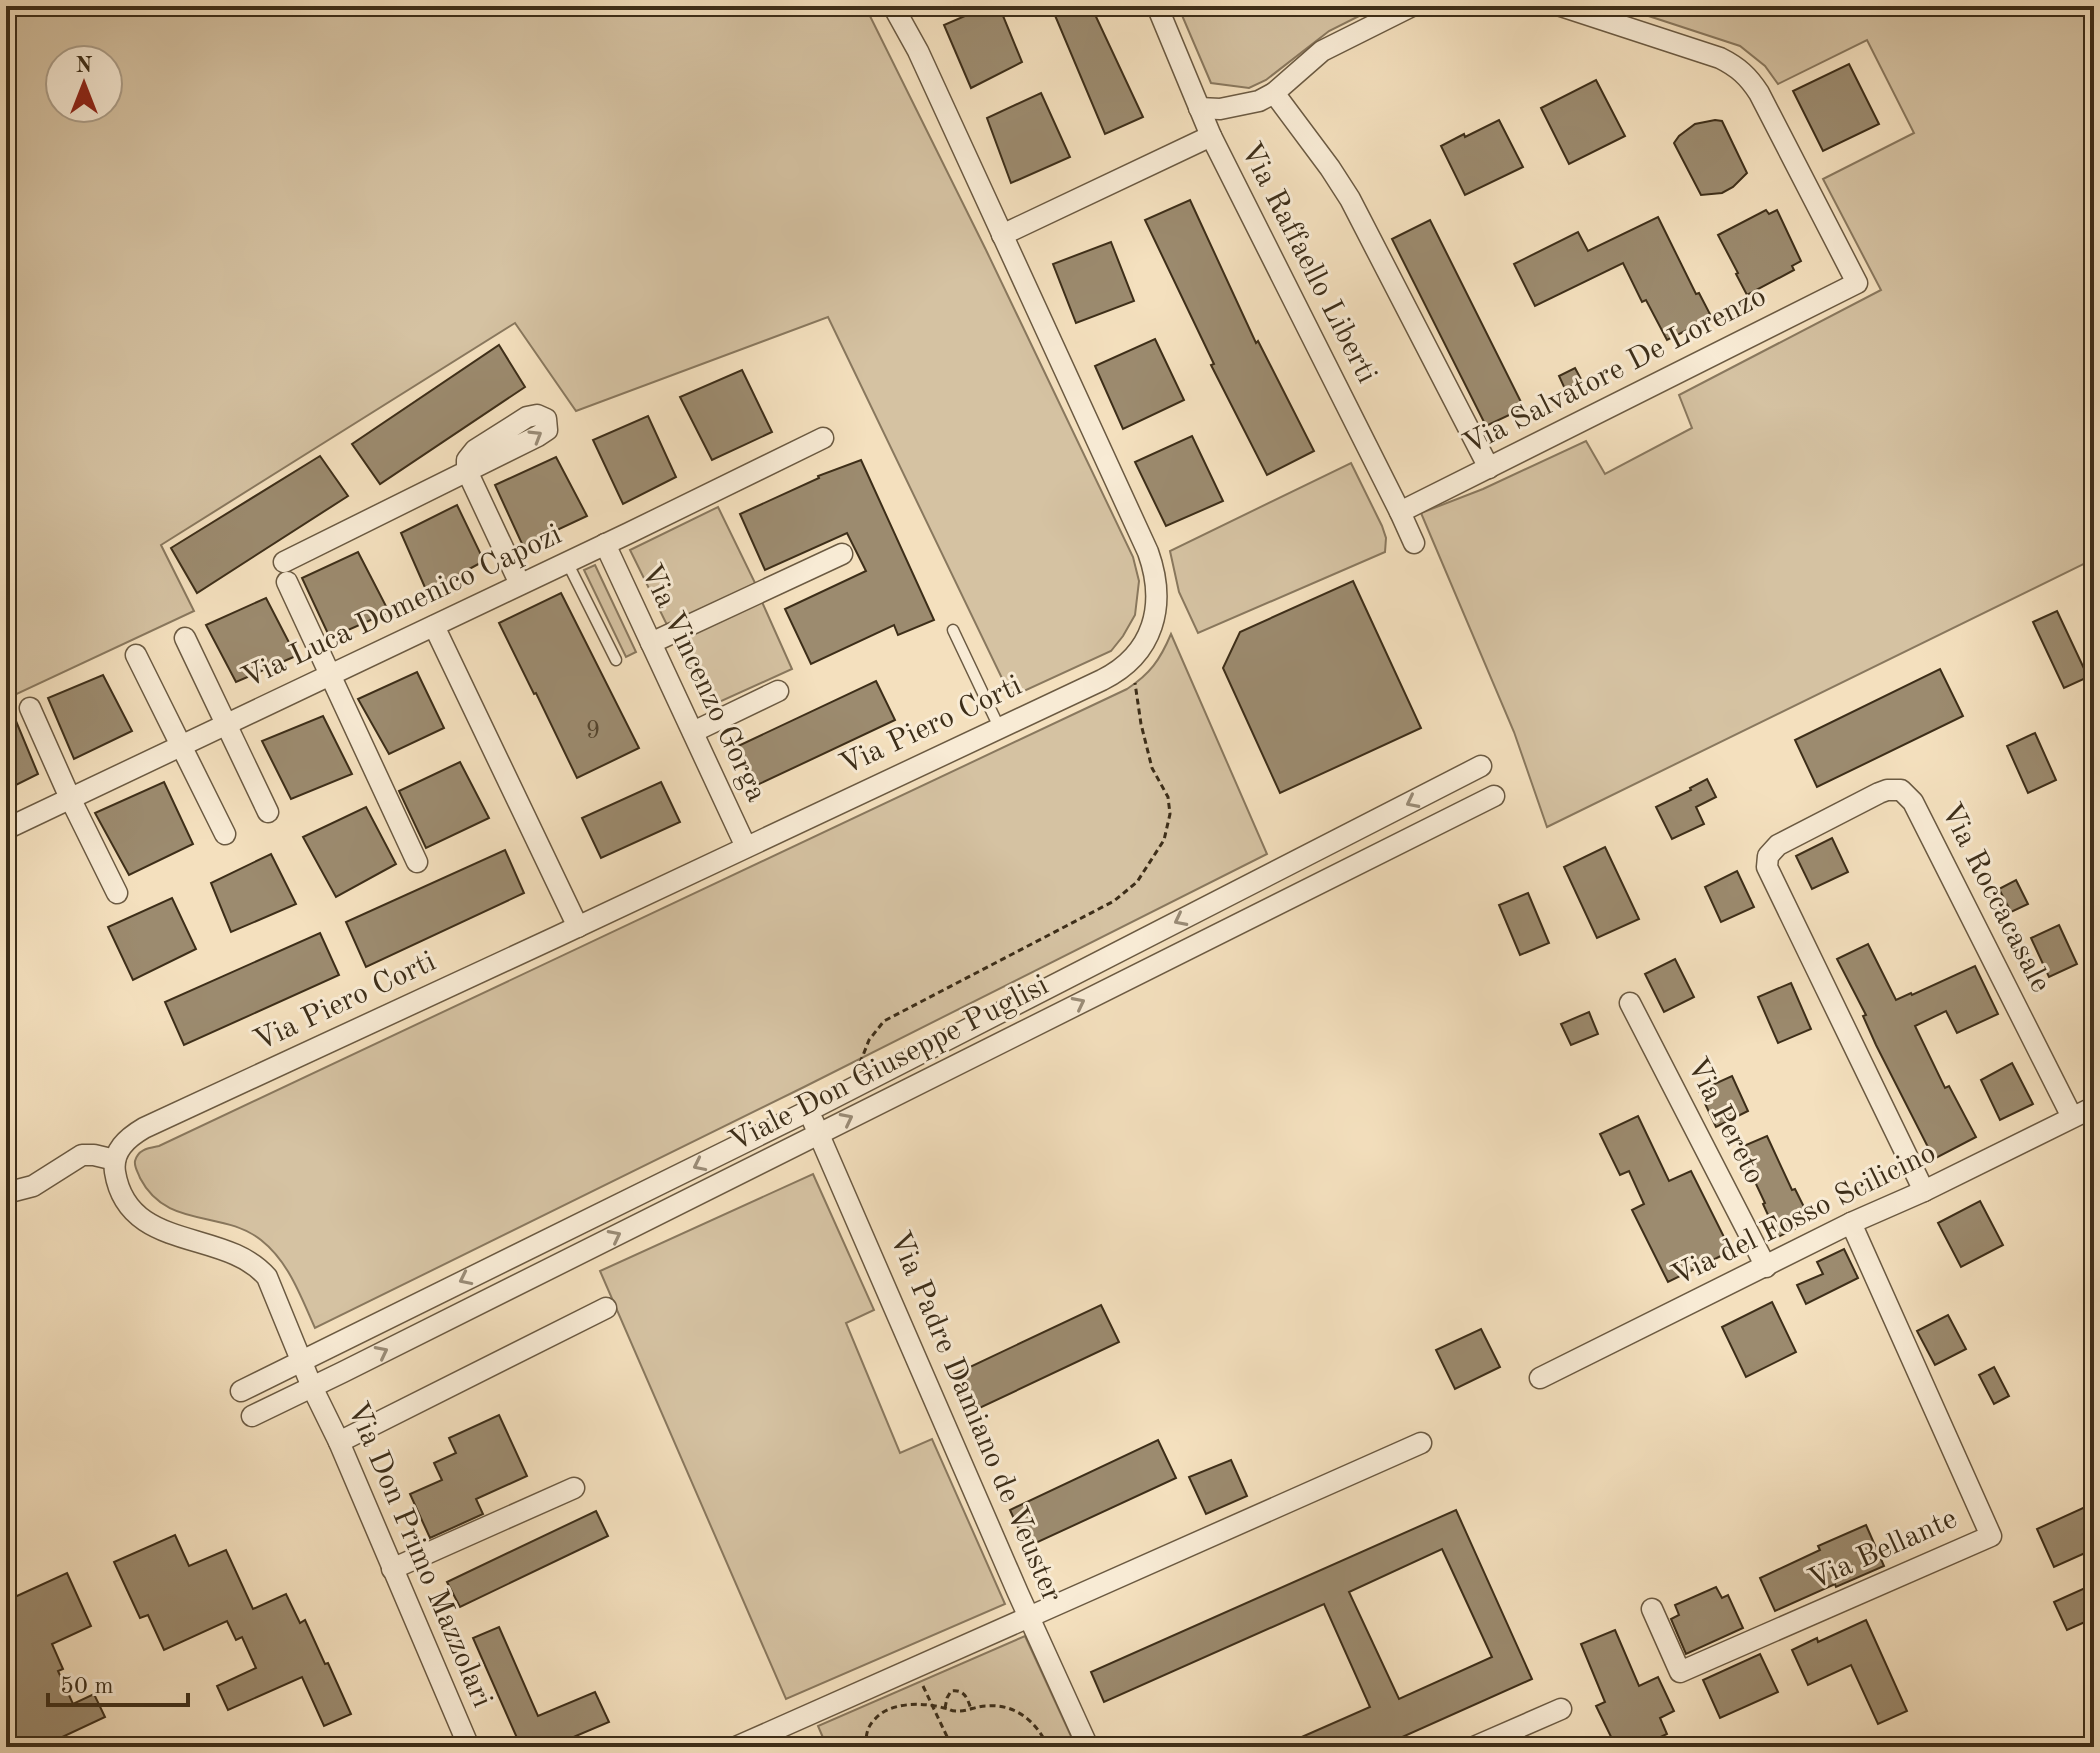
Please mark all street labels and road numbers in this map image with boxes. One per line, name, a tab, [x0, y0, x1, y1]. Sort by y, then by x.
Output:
street label: Via Raffaello Liberti	[1234, 138, 1382, 388]
street label: Via Salvatore De Lorenzo	[1459, 282, 1771, 460]
street label: Via Luca Domenico Capozi	[238, 520, 566, 694]
street label: Via Vincenzo Gorga	[635, 559, 771, 807]
street label: Via Piero Corti	[835, 671, 1027, 781]
street label: Via Roccacasale	[1934, 798, 2056, 998]
street label: Via Piero Corti	[249, 947, 441, 1057]
street label: Viale Don Giuseppe Puglisi	[725, 970, 1053, 1158]
street label: Via Pereto	[1680, 1053, 1770, 1189]
street label: Via del Fosso Scilicino	[1667, 1138, 1941, 1292]
street label: Via Padre Damiano de Veuster	[883, 1227, 1067, 1607]
street label: Via Don Primo Mazzolari	[341, 1398, 497, 1712]
street label: Via Bellante	[1804, 1504, 1962, 1596]

